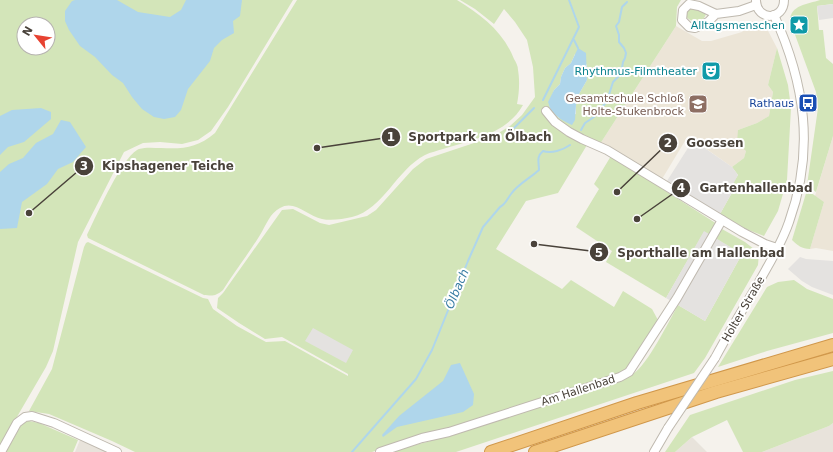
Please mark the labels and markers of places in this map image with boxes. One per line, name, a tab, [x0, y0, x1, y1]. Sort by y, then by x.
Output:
place icon: Alltagsmenschen	[788, 14, 810, 36]
place label: Alltagsmenschen	[691, 19, 785, 32]
theatre icon: Rhythmus-Filmtheater	[700, 60, 722, 82]
place label: Rhythmus-Filmtheater	[574, 65, 697, 78]
place label: Gesamtschule Schloß Holte-Stukenbrock	[565, 92, 685, 118]
bus stop icon: Rathaus	[797, 92, 819, 114]
school or university icon: Gesamtschule Schloß Holte-Stukenbrock	[687, 93, 709, 115]
place label: Rathaus	[749, 97, 794, 110]
callout: Sportpark am Ölbach	[381, 125, 560, 149]
callout: Goossen	[658, 131, 752, 155]
callout: Kipshagener Teiche	[74, 154, 242, 178]
callout: Gartenhallenbad	[671, 176, 821, 200]
callout: Sporthalle am Hallenbad	[589, 240, 793, 264]

